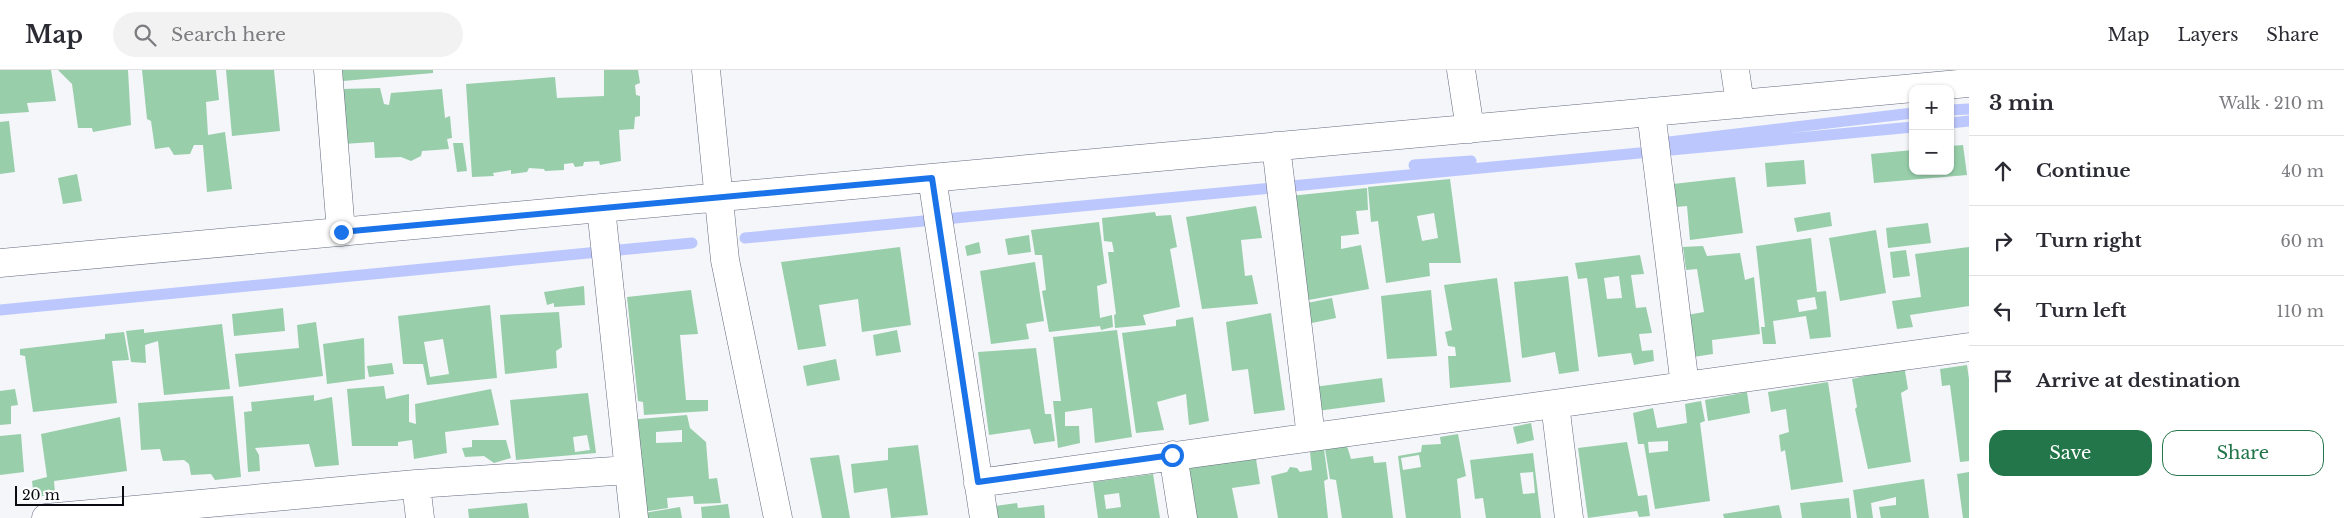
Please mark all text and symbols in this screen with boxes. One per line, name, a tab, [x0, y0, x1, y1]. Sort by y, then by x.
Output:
search box	[113, 12, 463, 57]
text: Map	[25, 20, 83, 49]
icon: search	[131, 21, 159, 49]
text: Search here	[171, 23, 286, 46]
text: Map	[2108, 24, 2149, 46]
text: Layers	[2177, 24, 2238, 46]
text: Share	[2266, 24, 2319, 46]
map controls	[1909, 85, 1954, 175]
button: +	[1909, 85, 1954, 130]
text: 3 min	[1989, 90, 2054, 116]
text: Walk · 210 m	[2219, 93, 2324, 113]
button: −	[1909, 130, 1954, 175]
icon: ahead	[1989, 157, 2017, 185]
text: Continue	[2036, 159, 2131, 182]
text: 40 m	[2281, 161, 2324, 181]
route end	[330, 221, 353, 244]
icon: right	[1989, 227, 2017, 255]
text: Turn right	[2036, 229, 2142, 252]
text: 60 m	[2281, 231, 2324, 251]
icon: left	[1989, 297, 2017, 325]
text: Turn left	[2036, 299, 2127, 322]
text: 110 m	[2277, 301, 2324, 321]
icon: arrive	[1989, 367, 2017, 395]
text: Arrive at destination	[2036, 369, 2240, 392]
button: Save	[1989, 430, 2152, 476]
button: Share	[2162, 430, 2324, 476]
route start	[1161, 444, 1184, 467]
scale bar	[15, 483, 124, 506]
text: 20 m	[22, 486, 60, 504]

